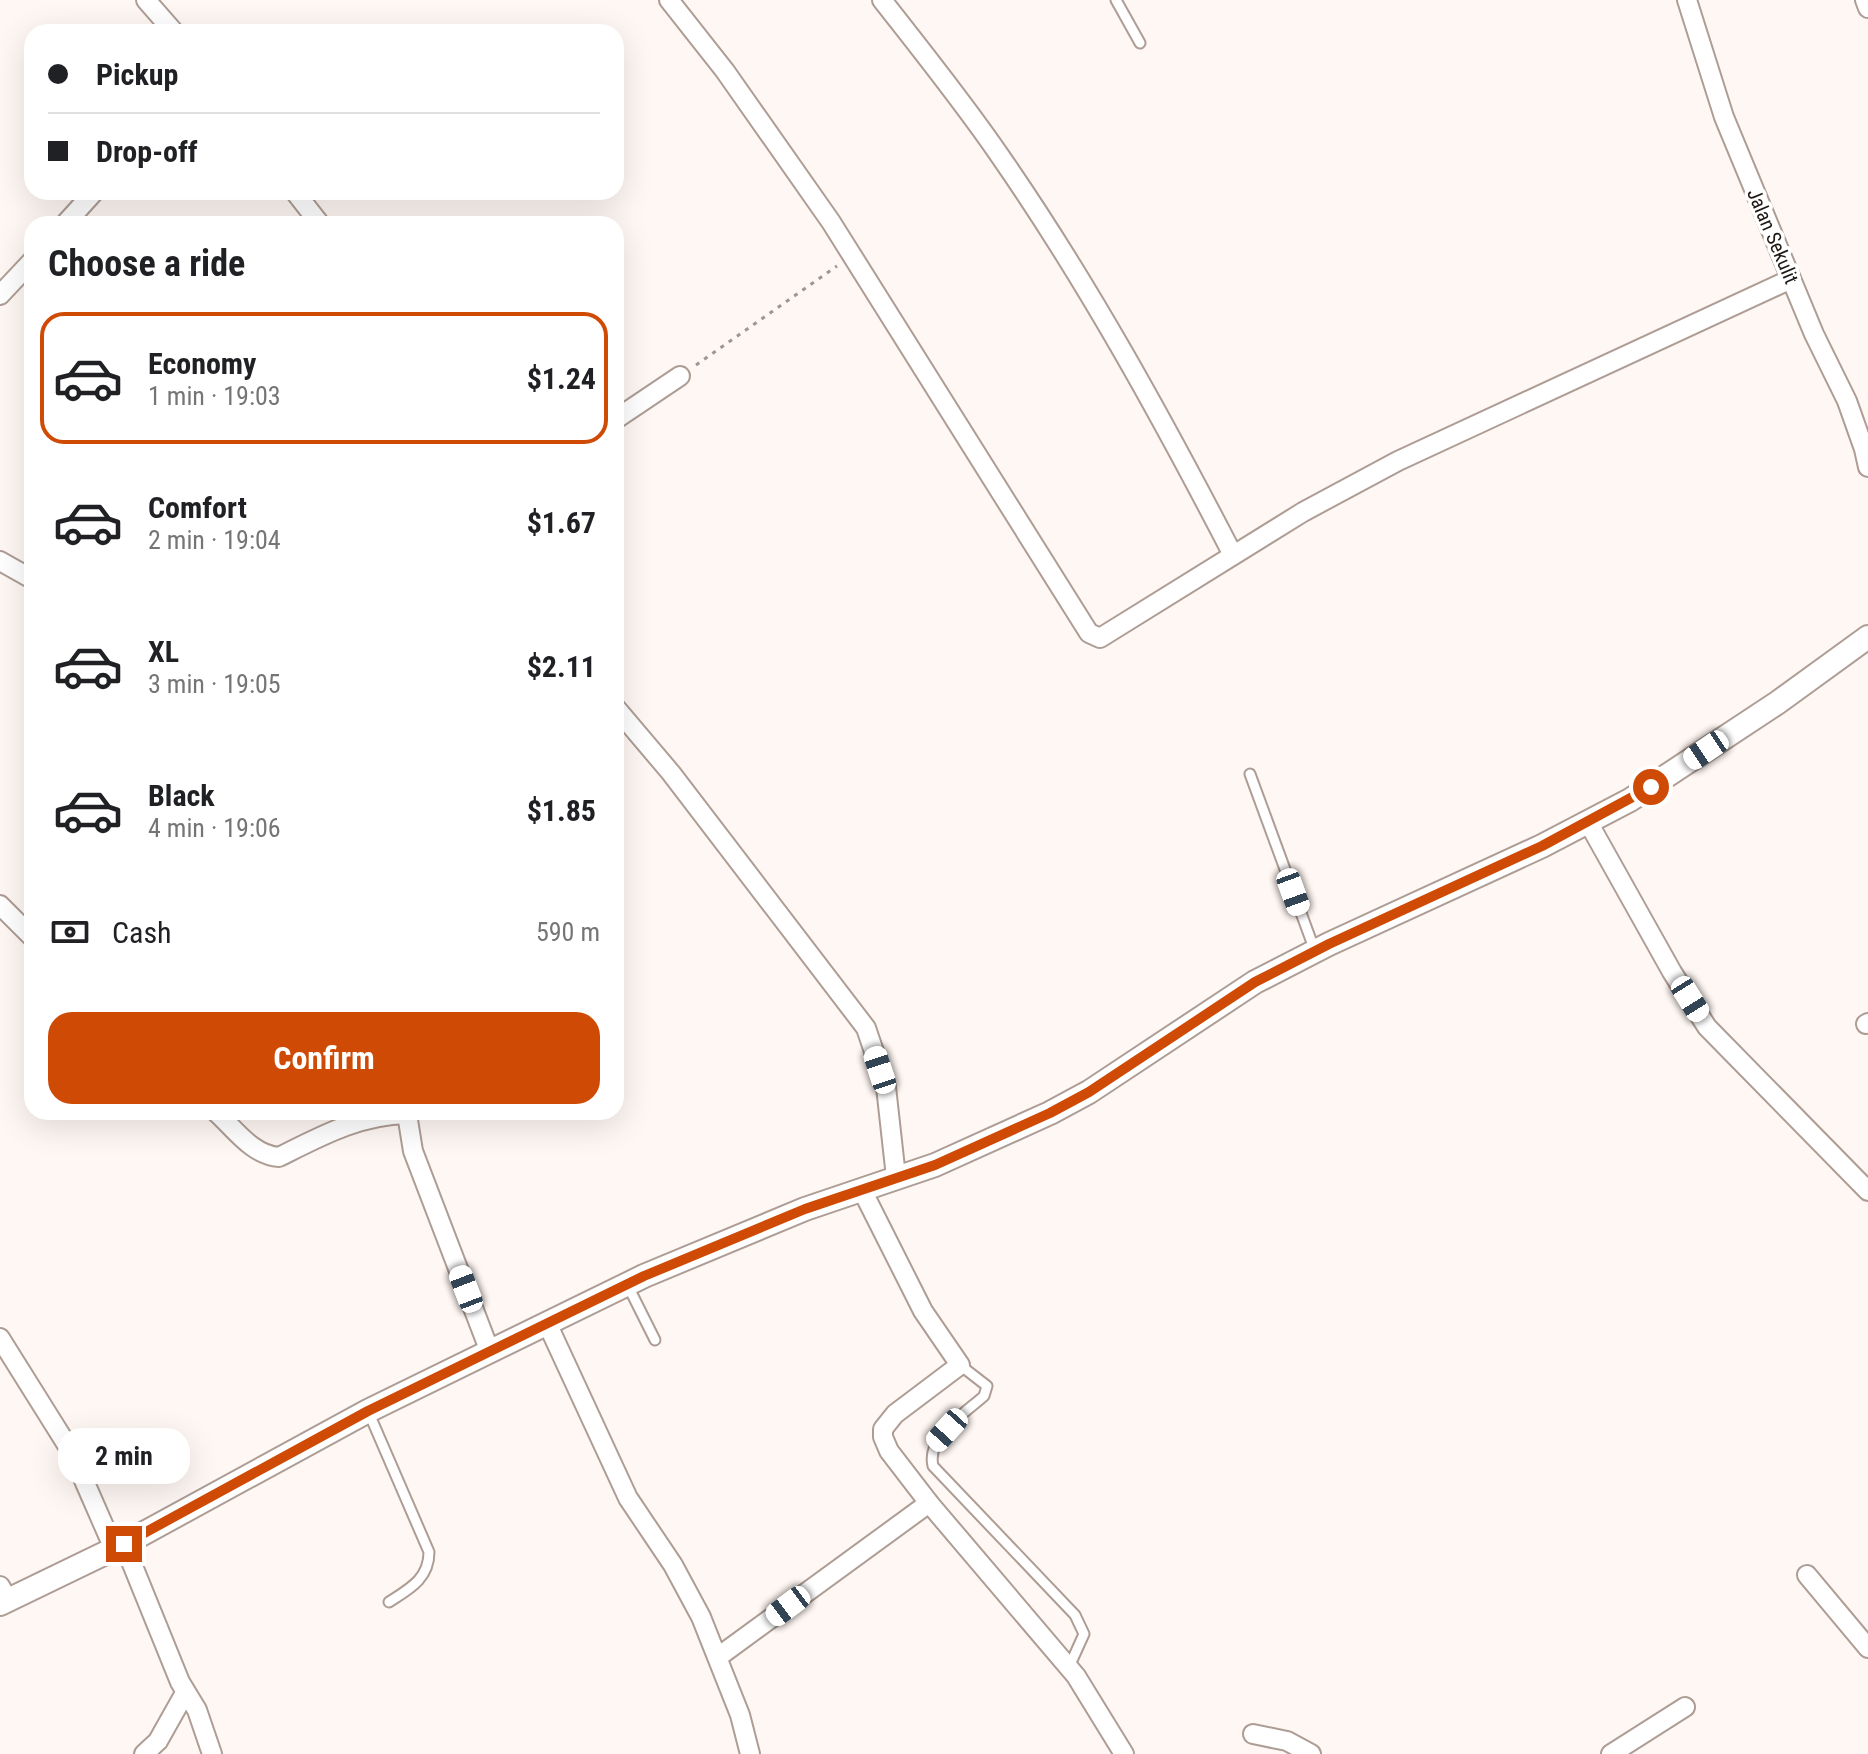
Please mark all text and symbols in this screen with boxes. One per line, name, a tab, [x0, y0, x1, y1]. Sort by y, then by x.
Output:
text: Pickup	[96, 57, 178, 92]
text: Drop-off	[96, 134, 198, 169]
street label: Jalan Sekulit	[1742, 185, 1804, 287]
text: Choose a ride	[48, 243, 245, 285]
icon: car	[52, 342, 124, 414]
text: Economy	[148, 346, 256, 381]
text: $1.24	[527, 361, 596, 396]
text: 1 min · 19:03	[148, 381, 281, 411]
icon: car	[52, 486, 124, 558]
text: Comfort	[148, 490, 247, 525]
text: $1.67	[527, 505, 596, 540]
text: 2 min · 19:04	[148, 525, 281, 555]
icon: car	[52, 630, 124, 702]
text: XL	[148, 634, 179, 669]
text: $2.11	[527, 649, 596, 684]
text: 3 min · 19:05	[148, 669, 281, 699]
car	[1679, 727, 1733, 773]
route start	[1633, 769, 1669, 805]
icon: car	[52, 774, 124, 846]
text: Black	[148, 778, 215, 813]
text: $1.85	[527, 793, 596, 828]
text: 4 min · 19:06	[148, 813, 281, 843]
car	[1274, 865, 1312, 919]
icon: cash	[48, 910, 92, 954]
text: Cash	[112, 915, 172, 950]
text: 590 m	[536, 917, 600, 947]
car	[1667, 972, 1713, 1026]
button: Confirm	[48, 1012, 600, 1104]
car	[861, 1043, 899, 1097]
car	[446, 1262, 486, 1316]
car	[922, 1404, 972, 1456]
callout: 2 min	[58, 1428, 190, 1484]
text: 2 min	[95, 1441, 153, 1471]
route end	[106, 1526, 142, 1562]
car	[762, 1582, 814, 1630]

